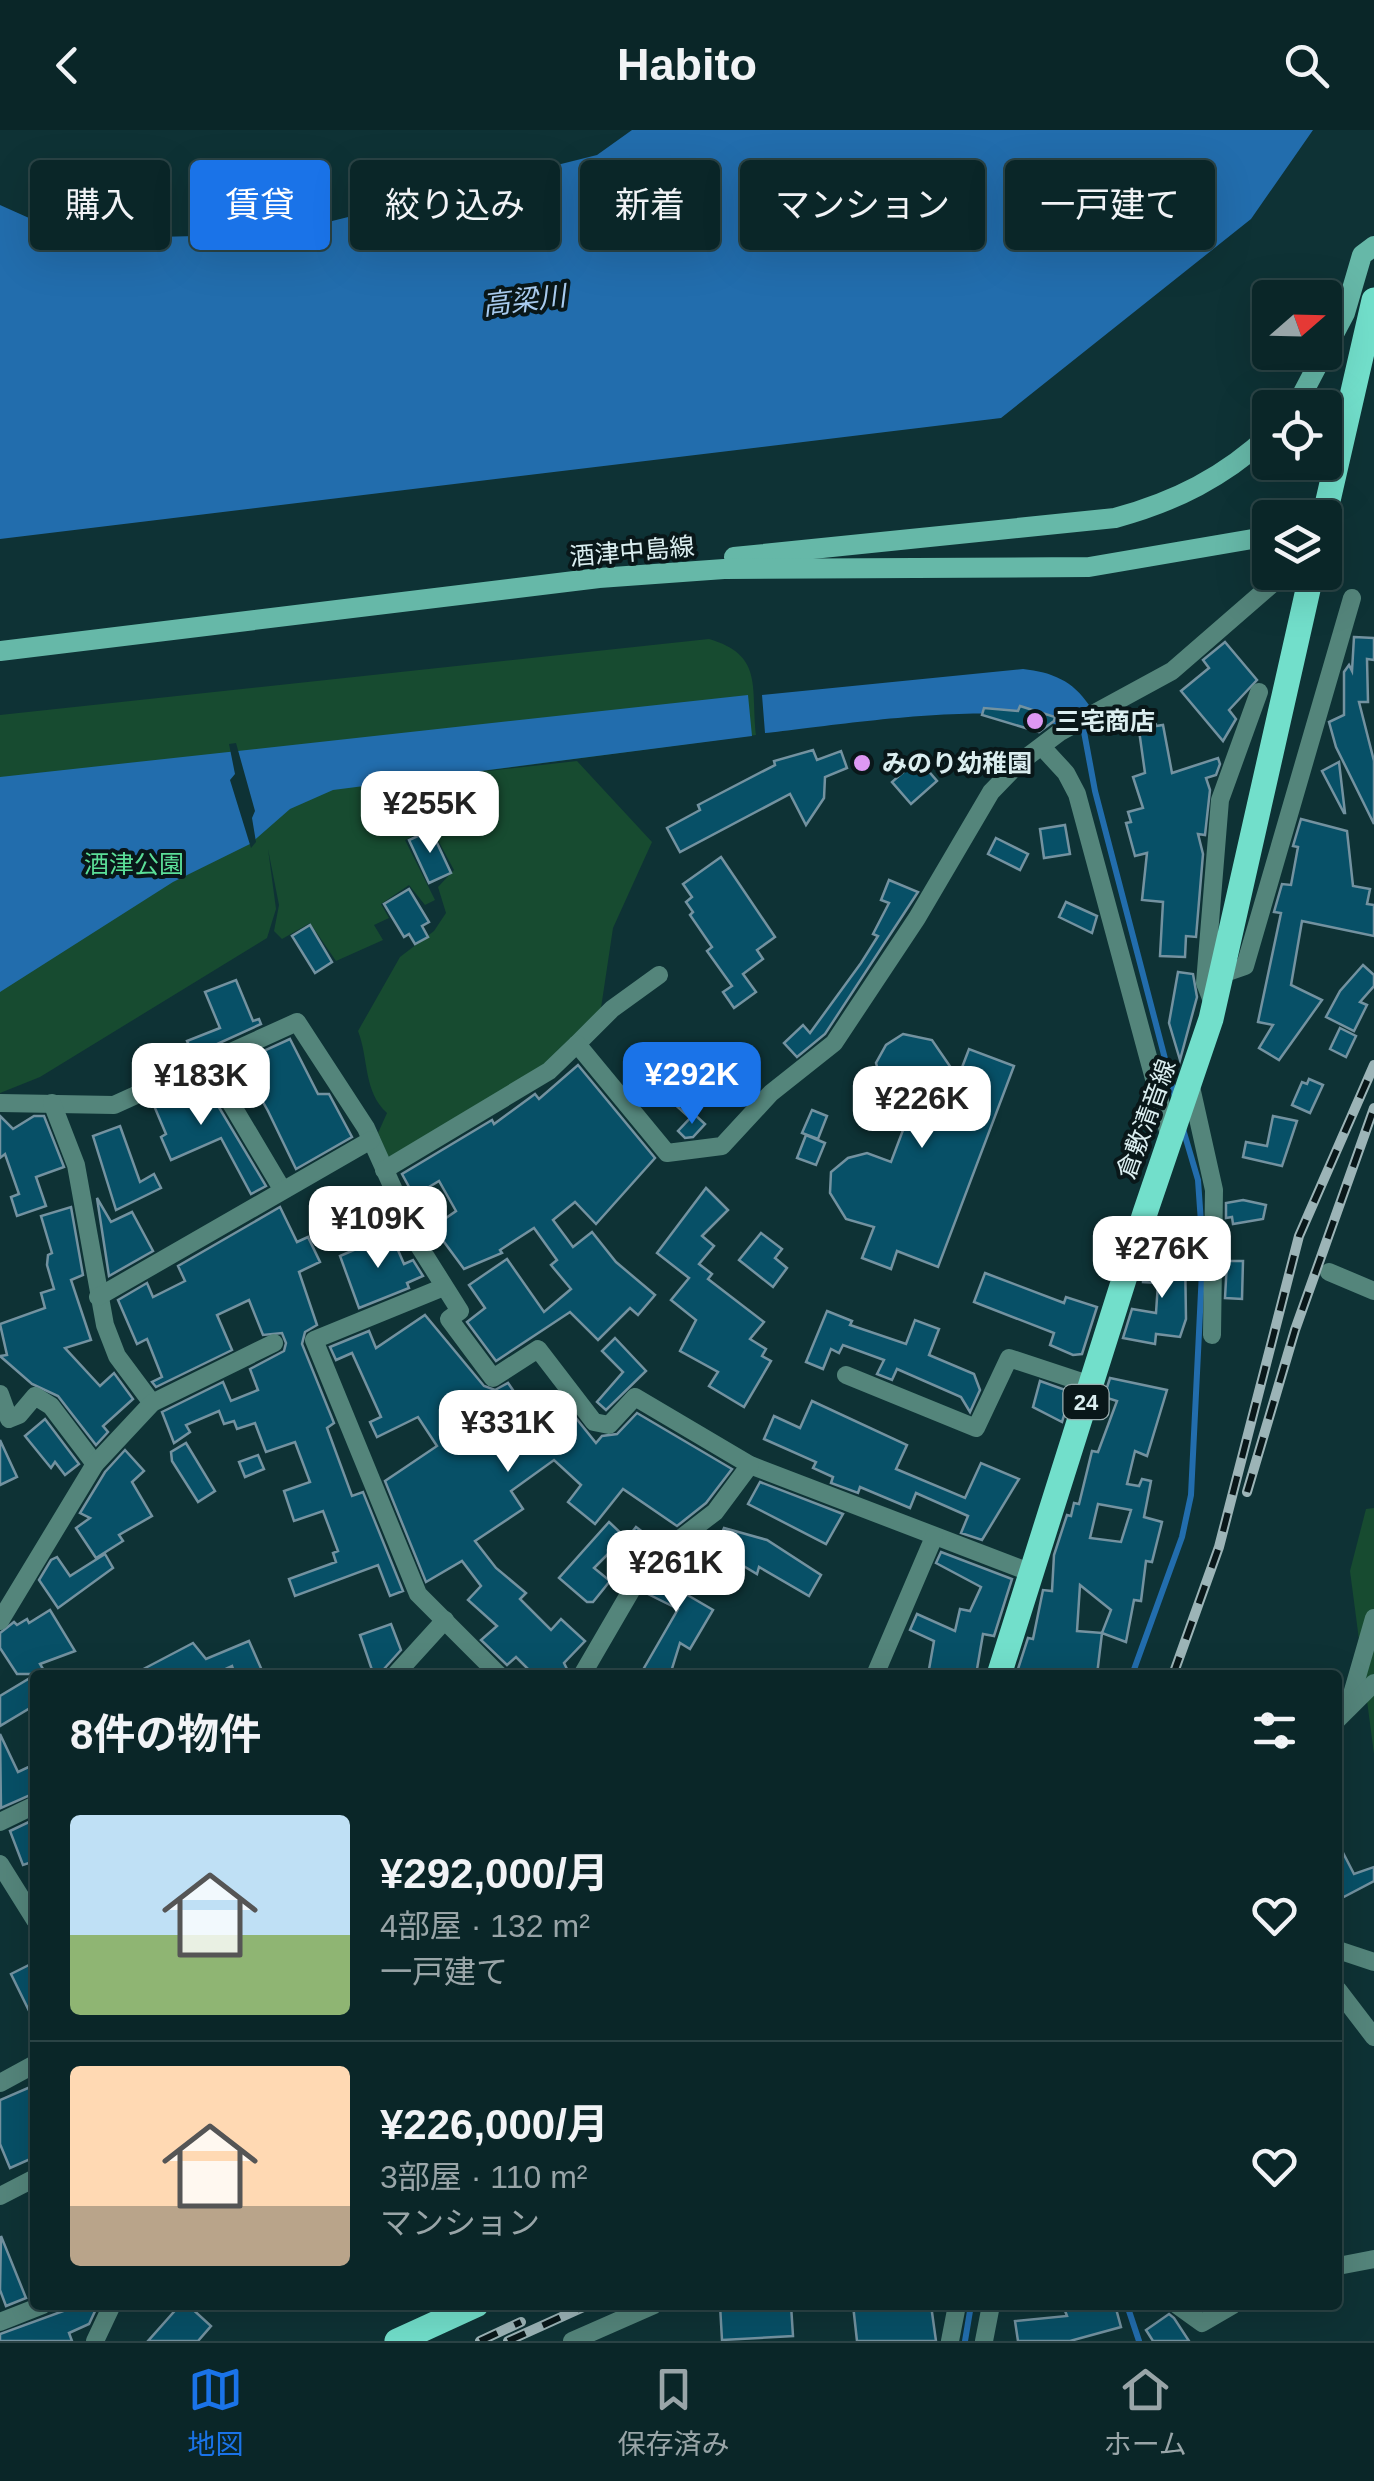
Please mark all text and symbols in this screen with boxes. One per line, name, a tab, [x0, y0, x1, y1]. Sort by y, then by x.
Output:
icon: back	[40, 38, 95, 93]
icon: search	[1279, 38, 1334, 93]
text: Habito	[617, 39, 757, 90]
chip: 購入	[30, 160, 170, 250]
chip: 賃貸	[190, 160, 330, 250]
chip: 絞り込み	[350, 160, 560, 250]
chip: 新着	[580, 160, 720, 250]
chip: マンション	[740, 160, 985, 250]
chip: 一戸建て	[1005, 160, 1215, 250]
water label: 高梁川	[480, 280, 571, 321]
north arrow	[1252, 280, 1342, 370]
map controls	[1252, 280, 1342, 590]
button: locate	[1252, 390, 1342, 480]
button: layers	[1252, 500, 1342, 590]
street label: 酒津中島線	[569, 532, 695, 570]
place label: 三宅商店	[1055, 707, 1155, 735]
marker: 三宅商店	[1024, 710, 1046, 732]
place label: みのり幼稚園	[882, 749, 1032, 777]
marker: みのり幼稚園	[851, 752, 873, 774]
pin: ¥255K	[360, 771, 500, 856]
text: ¥255K	[383, 785, 477, 821]
park label: 酒津公園	[84, 850, 184, 878]
pin: ¥292K	[622, 1042, 762, 1127]
pin: ¥183K	[131, 1043, 271, 1128]
street label: 倉敷清音線	[1111, 1055, 1181, 1183]
text: ¥292K	[645, 1056, 739, 1092]
text: ¥183K	[154, 1057, 248, 1093]
pin: ¥226K	[852, 1066, 992, 1151]
text: ¥226K	[875, 1080, 969, 1116]
pin: ¥109K	[308, 1186, 448, 1271]
text: ¥109K	[331, 1200, 425, 1236]
pin: ¥276K	[1092, 1216, 1232, 1301]
text: ¥276K	[1115, 1230, 1209, 1266]
road number: 24	[1064, 1385, 1108, 1419]
pin: ¥331K	[438, 1390, 578, 1475]
text: ¥331K	[461, 1404, 555, 1440]
pin: ¥261K	[606, 1530, 746, 1615]
text: ¥261K	[629, 1544, 723, 1580]
icon: filters	[1247, 1703, 1302, 1758]
text: 8件の物件	[70, 1711, 261, 1758]
text: ¥292,000/月	[380, 1850, 609, 1897]
icon: home	[150, 1855, 270, 1975]
icon: heart	[1247, 1888, 1302, 1943]
text: 4部屋 · 132 m²	[380, 1908, 590, 1944]
text: 一戸建て	[380, 1954, 508, 1990]
text: ¥226,000/月	[380, 2101, 609, 2148]
icon: home	[150, 2106, 270, 2226]
icon: heart	[1247, 2139, 1302, 2194]
text: 3部屋 · 110 m²	[380, 2159, 587, 2195]
text: マンション	[380, 2205, 540, 2241]
tab: 地図	[187, 2362, 243, 2462]
tab: 保存済み	[617, 2362, 729, 2462]
tab: ホーム	[1104, 2362, 1187, 2462]

